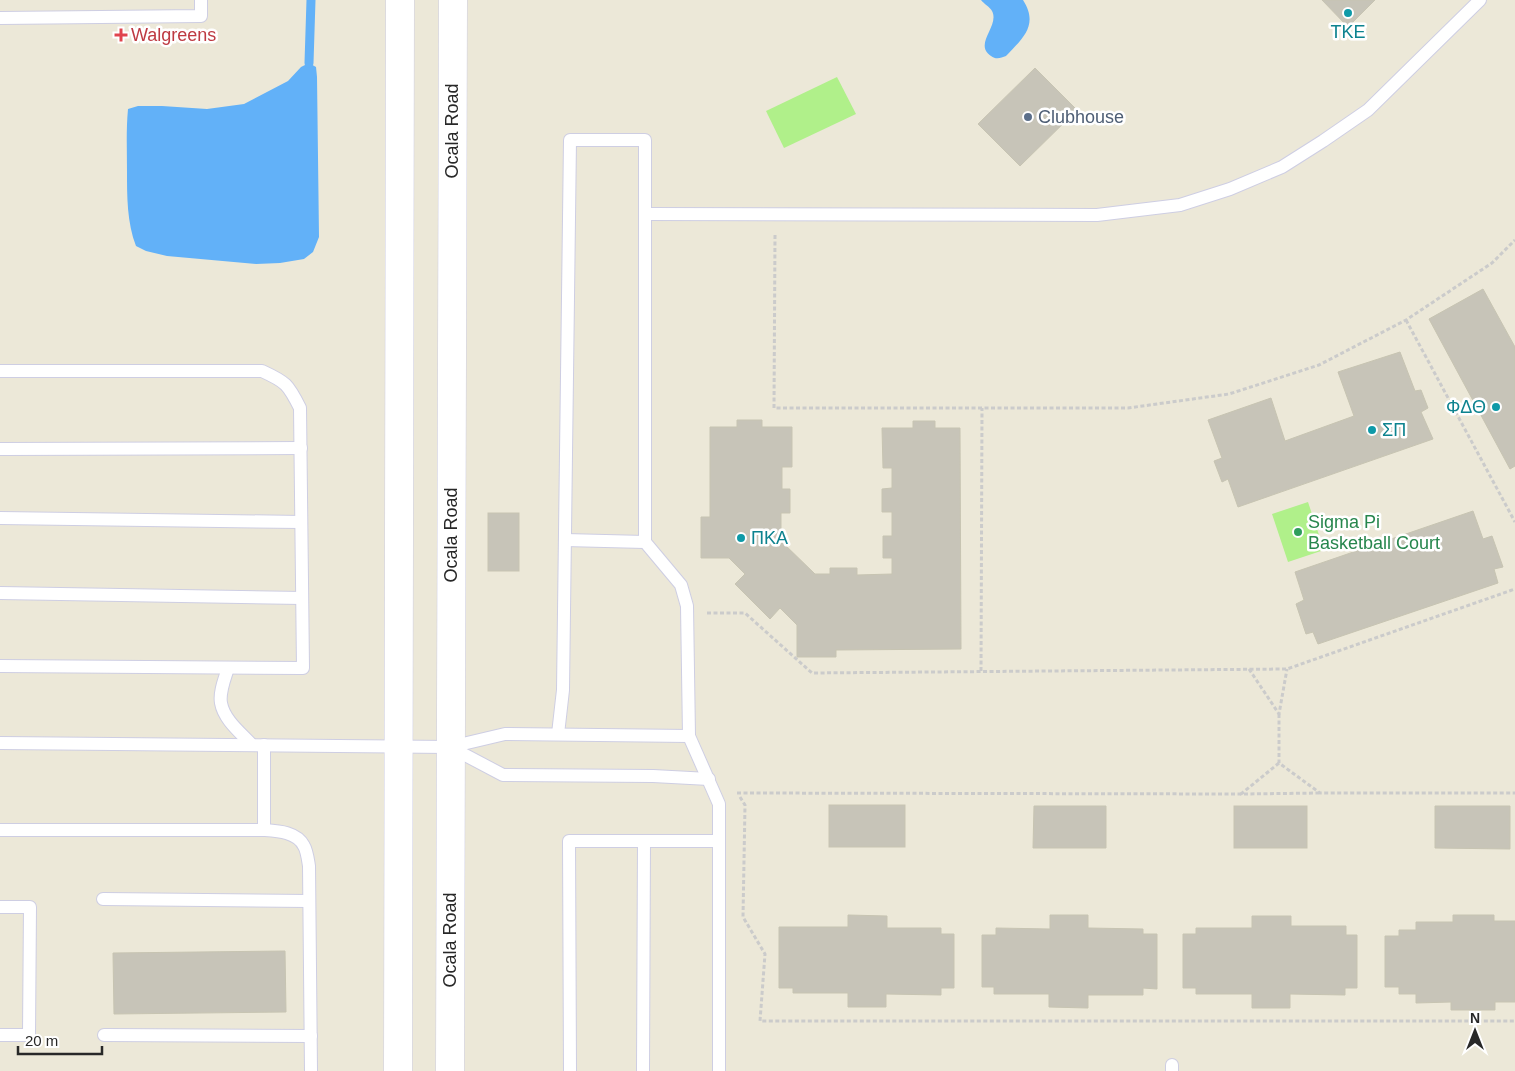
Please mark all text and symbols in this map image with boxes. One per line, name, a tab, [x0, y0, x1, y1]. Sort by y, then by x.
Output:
marker: TKE	[1342, 7, 1354, 19]
place label: TKE	[1330, 22, 1366, 42]
place label: Walgreens	[131, 25, 216, 45]
marker: Walgreens	[115, 29, 127, 41]
street label: Ocala Road	[442, 83, 462, 179]
place label: Clubhouse	[1038, 107, 1124, 127]
marker: Clubhouse	[1022, 111, 1034, 123]
place label: ΦΔΘ	[1446, 397, 1486, 417]
marker: ΦΔΘ	[1490, 401, 1502, 413]
place label: ΣΠ	[1382, 420, 1406, 440]
marker: ΣΠ	[1366, 424, 1378, 436]
street label: Ocala Road	[441, 487, 461, 583]
place label: Sigma Pi Basketball Court	[1308, 512, 1440, 553]
marker: Sigma Pi Basketball Court	[1292, 526, 1304, 538]
place label: ΠΚΑ	[751, 528, 788, 548]
marker: ΠΚΑ	[735, 532, 747, 544]
street label: Ocala Road	[440, 892, 460, 988]
north arrow	[1450, 1006, 1500, 1056]
text: N	[1470, 1010, 1480, 1026]
scale bar	[18, 1024, 101, 1056]
text: 20 m	[25, 1032, 58, 1049]

